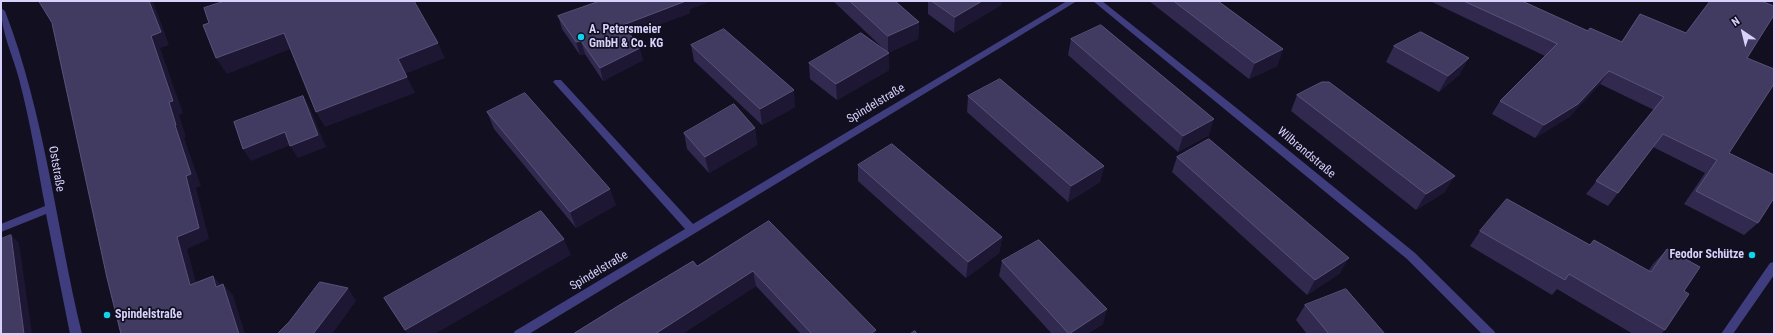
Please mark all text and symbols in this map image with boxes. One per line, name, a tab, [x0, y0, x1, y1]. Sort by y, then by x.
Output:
north arrow	[1723, 12, 1763, 52]
text: N	[1729, 15, 1742, 29]
place label: A. Petersmeier GmbH & Co. KG	[589, 23, 663, 51]
marker: A. Petersmeier GmbH & Co. KG	[576, 32, 586, 42]
street label: Spindelstraße	[844, 81, 908, 127]
street label: Wilbrandstraße	[1274, 124, 1338, 182]
street label: Oststraße	[45, 145, 67, 193]
street label: Spindelstraße	[567, 248, 631, 294]
place label: Feodor Schütze	[1669, 248, 1744, 262]
marker: Feodor Schütze	[1747, 250, 1757, 260]
place label: Spindelstraße	[115, 308, 182, 322]
marker: Spindelstraße	[102, 310, 112, 320]

